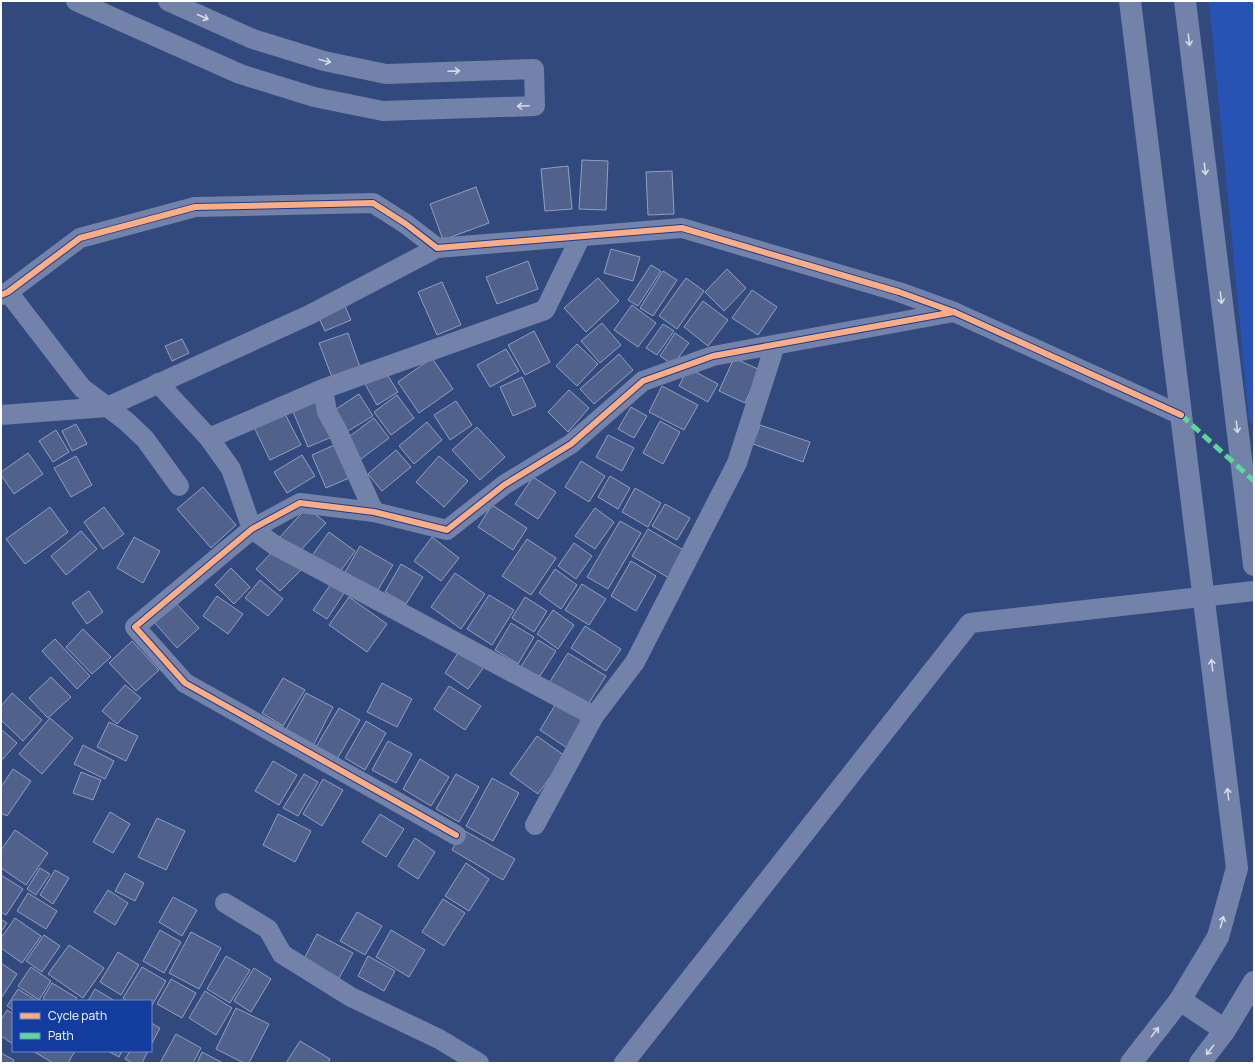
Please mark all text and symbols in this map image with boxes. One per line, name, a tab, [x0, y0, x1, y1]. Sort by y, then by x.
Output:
one-way arrow	[197, 14, 209, 21]
one-way arrow	[1186, 33, 1193, 46]
one-way arrow	[318, 58, 331, 65]
one-way arrow	[447, 68, 460, 75]
one-way arrow	[517, 103, 530, 110]
one-way arrow	[1201, 162, 1209, 175]
one-way arrow	[1217, 291, 1225, 304]
one-way arrow	[1233, 420, 1241, 433]
one-way arrow	[1208, 659, 1215, 672]
one-way arrow	[1224, 788, 1231, 801]
one-way arrow	[1219, 916, 1226, 929]
legend	[12, 1000, 152, 1052]
text: Cycle path	[48, 1007, 107, 1024]
text: Path	[48, 1027, 74, 1044]
one-way arrow	[1151, 1027, 1159, 1038]
one-way arrow	[1206, 1044, 1215, 1055]

